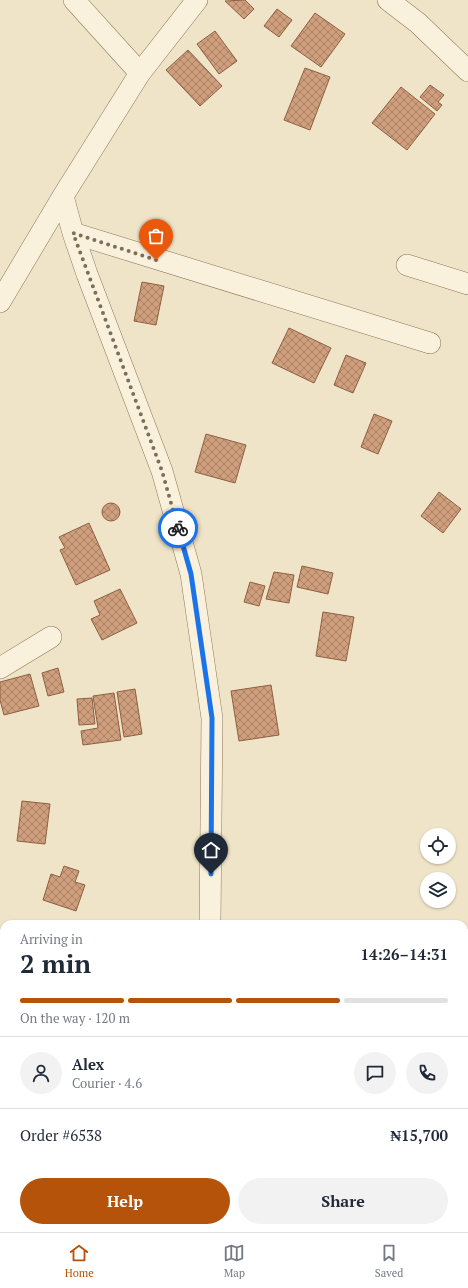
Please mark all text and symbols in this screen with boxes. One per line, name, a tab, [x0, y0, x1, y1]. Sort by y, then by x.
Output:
pin	[139, 219, 173, 260]
icon: bag	[145, 225, 167, 247]
courier	[158, 508, 198, 548]
icon: bike	[167, 517, 189, 539]
map controls	[420, 828, 456, 908]
button: locate	[420, 828, 456, 864]
pin	[194, 833, 228, 874]
icon: home	[200, 839, 222, 861]
button: layers	[420, 872, 456, 908]
text: Arriving in	[20, 930, 83, 948]
text: 14:26–14:31	[361, 944, 448, 964]
text: 2 min	[20, 946, 91, 980]
text: On the way · 120 m	[20, 1009, 130, 1027]
button: person	[20, 1052, 62, 1094]
button: chat	[354, 1052, 396, 1094]
button: phone	[406, 1052, 448, 1094]
text: Alex	[72, 1054, 104, 1074]
text: Courier · 4.6	[72, 1074, 142, 1092]
text: Order #6538	[20, 1125, 102, 1145]
text: ₦15,700	[390, 1125, 448, 1145]
button: Help	[20, 1178, 230, 1224]
button: Share	[238, 1178, 448, 1224]
tab: Home	[65, 1242, 94, 1280]
tab: Map	[223, 1242, 245, 1280]
tab: Saved	[375, 1242, 403, 1280]

